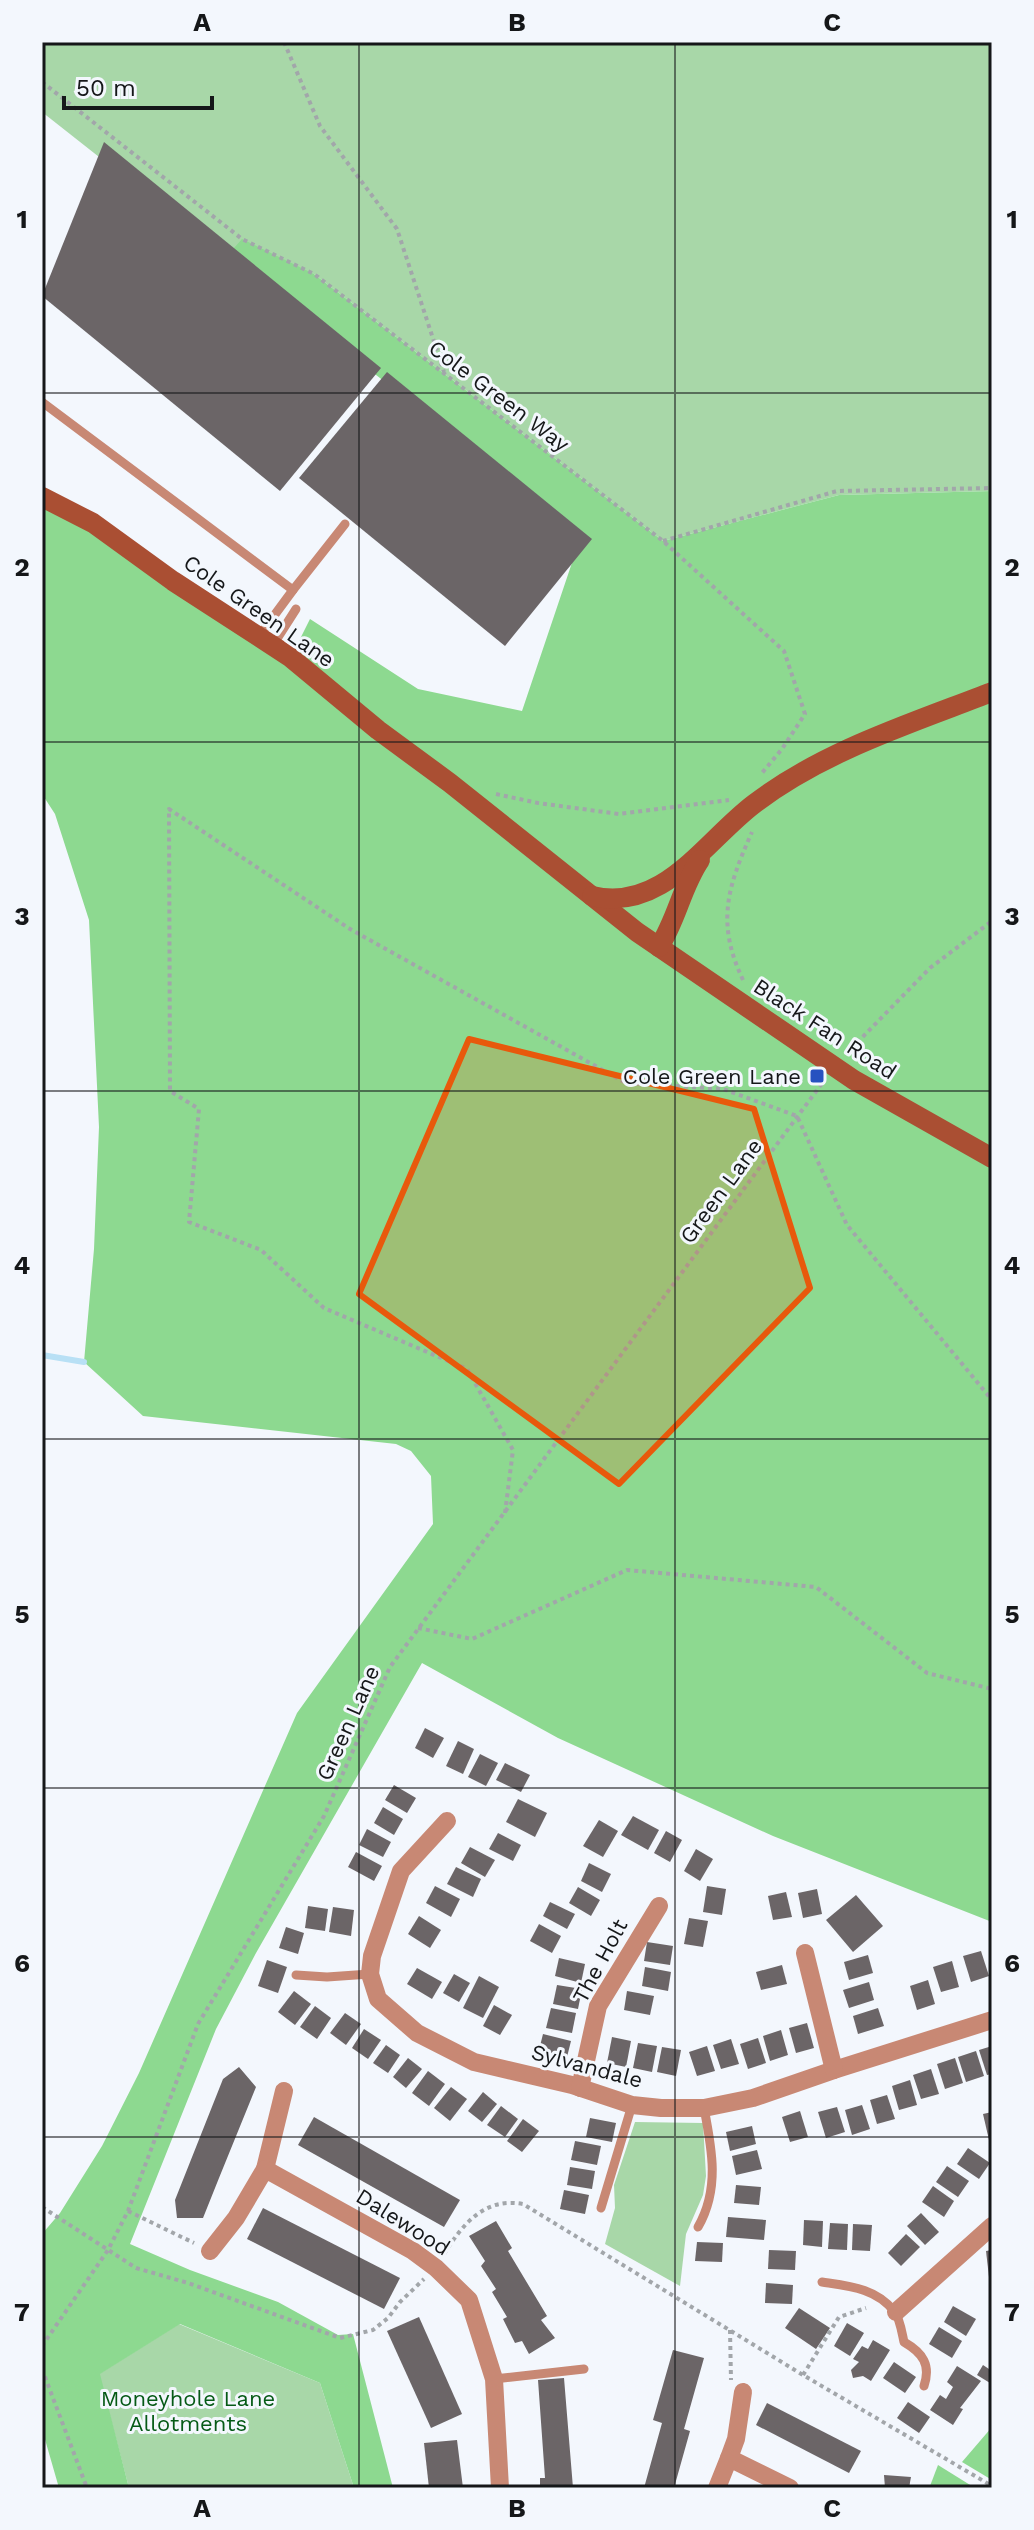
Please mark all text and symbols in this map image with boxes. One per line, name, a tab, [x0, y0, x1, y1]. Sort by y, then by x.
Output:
text: A	[193, 7, 211, 37]
text: B	[508, 7, 526, 37]
text: C	[823, 7, 841, 37]
scale bar	[64, 60, 212, 110]
text: 50 m	[76, 74, 136, 102]
text: 1	[16, 204, 28, 234]
text: 1	[1006, 204, 1018, 234]
street label: Cole Green Way	[424, 335, 575, 457]
street label: Cole Green Lane	[179, 550, 339, 672]
text: 2	[14, 552, 30, 582]
text: 2	[1004, 552, 1020, 582]
text: 3	[14, 901, 30, 931]
text: 3	[1004, 901, 1020, 931]
street label: Black Fan Road	[749, 974, 901, 1084]
place label: Cole Green Lane	[623, 1064, 801, 1089]
marker: Cole Green Lane	[808, 1067, 826, 1085]
street label: Green Lane	[675, 1134, 767, 1248]
text: 4	[14, 1250, 31, 1280]
text: 4	[1004, 1250, 1021, 1280]
text: 5	[14, 1599, 30, 1629]
text: 5	[1004, 1599, 1020, 1629]
street label: Green Lane	[312, 1662, 384, 1784]
street label: The Holt	[568, 1915, 632, 2007]
text: 6	[14, 1948, 30, 1978]
text: 6	[1004, 1948, 1020, 1978]
street label: Sylvandale	[529, 2039, 645, 2093]
street label: Dalewood	[352, 2183, 454, 2261]
text: 7	[14, 2297, 30, 2327]
text: 7	[1004, 2297, 1020, 2327]
park label: Moneyhole Lane Allotments	[101, 2386, 275, 2436]
text: A	[193, 2493, 211, 2523]
text: B	[508, 2493, 526, 2523]
text: C	[823, 2493, 841, 2523]

